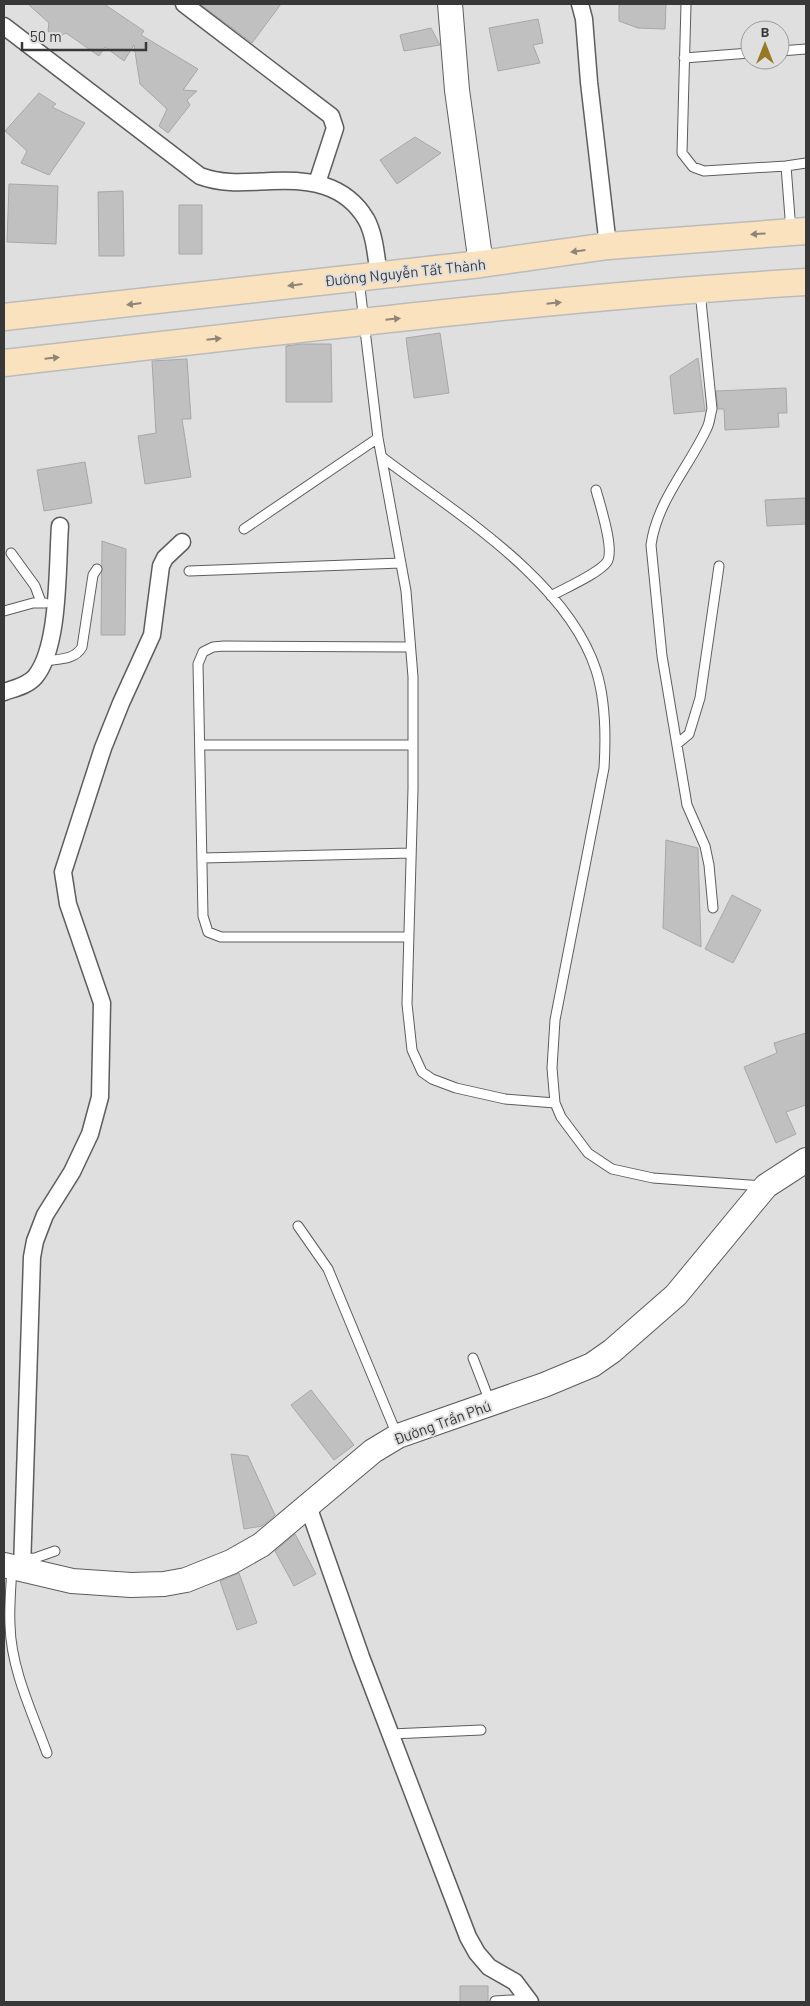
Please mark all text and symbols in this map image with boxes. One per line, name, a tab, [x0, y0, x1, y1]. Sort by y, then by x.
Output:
scale bar	[22, 20, 146, 52]
north arrow	[740, 20, 790, 70]
text: B	[761, 23, 769, 40]
text: 50 m	[30, 27, 62, 45]
one-way arrow	[749, 231, 765, 239]
one-way arrow	[570, 247, 586, 255]
street label: Đường Nguyễn Tất Thành	[323, 255, 487, 289]
one-way arrow	[287, 281, 303, 289]
one-way arrow	[546, 299, 562, 307]
one-way arrow	[126, 300, 142, 308]
one-way arrow	[385, 315, 401, 323]
one-way arrow	[206, 335, 222, 343]
one-way arrow	[44, 354, 60, 362]
street label: Đường Trần Phú	[391, 1396, 493, 1448]

